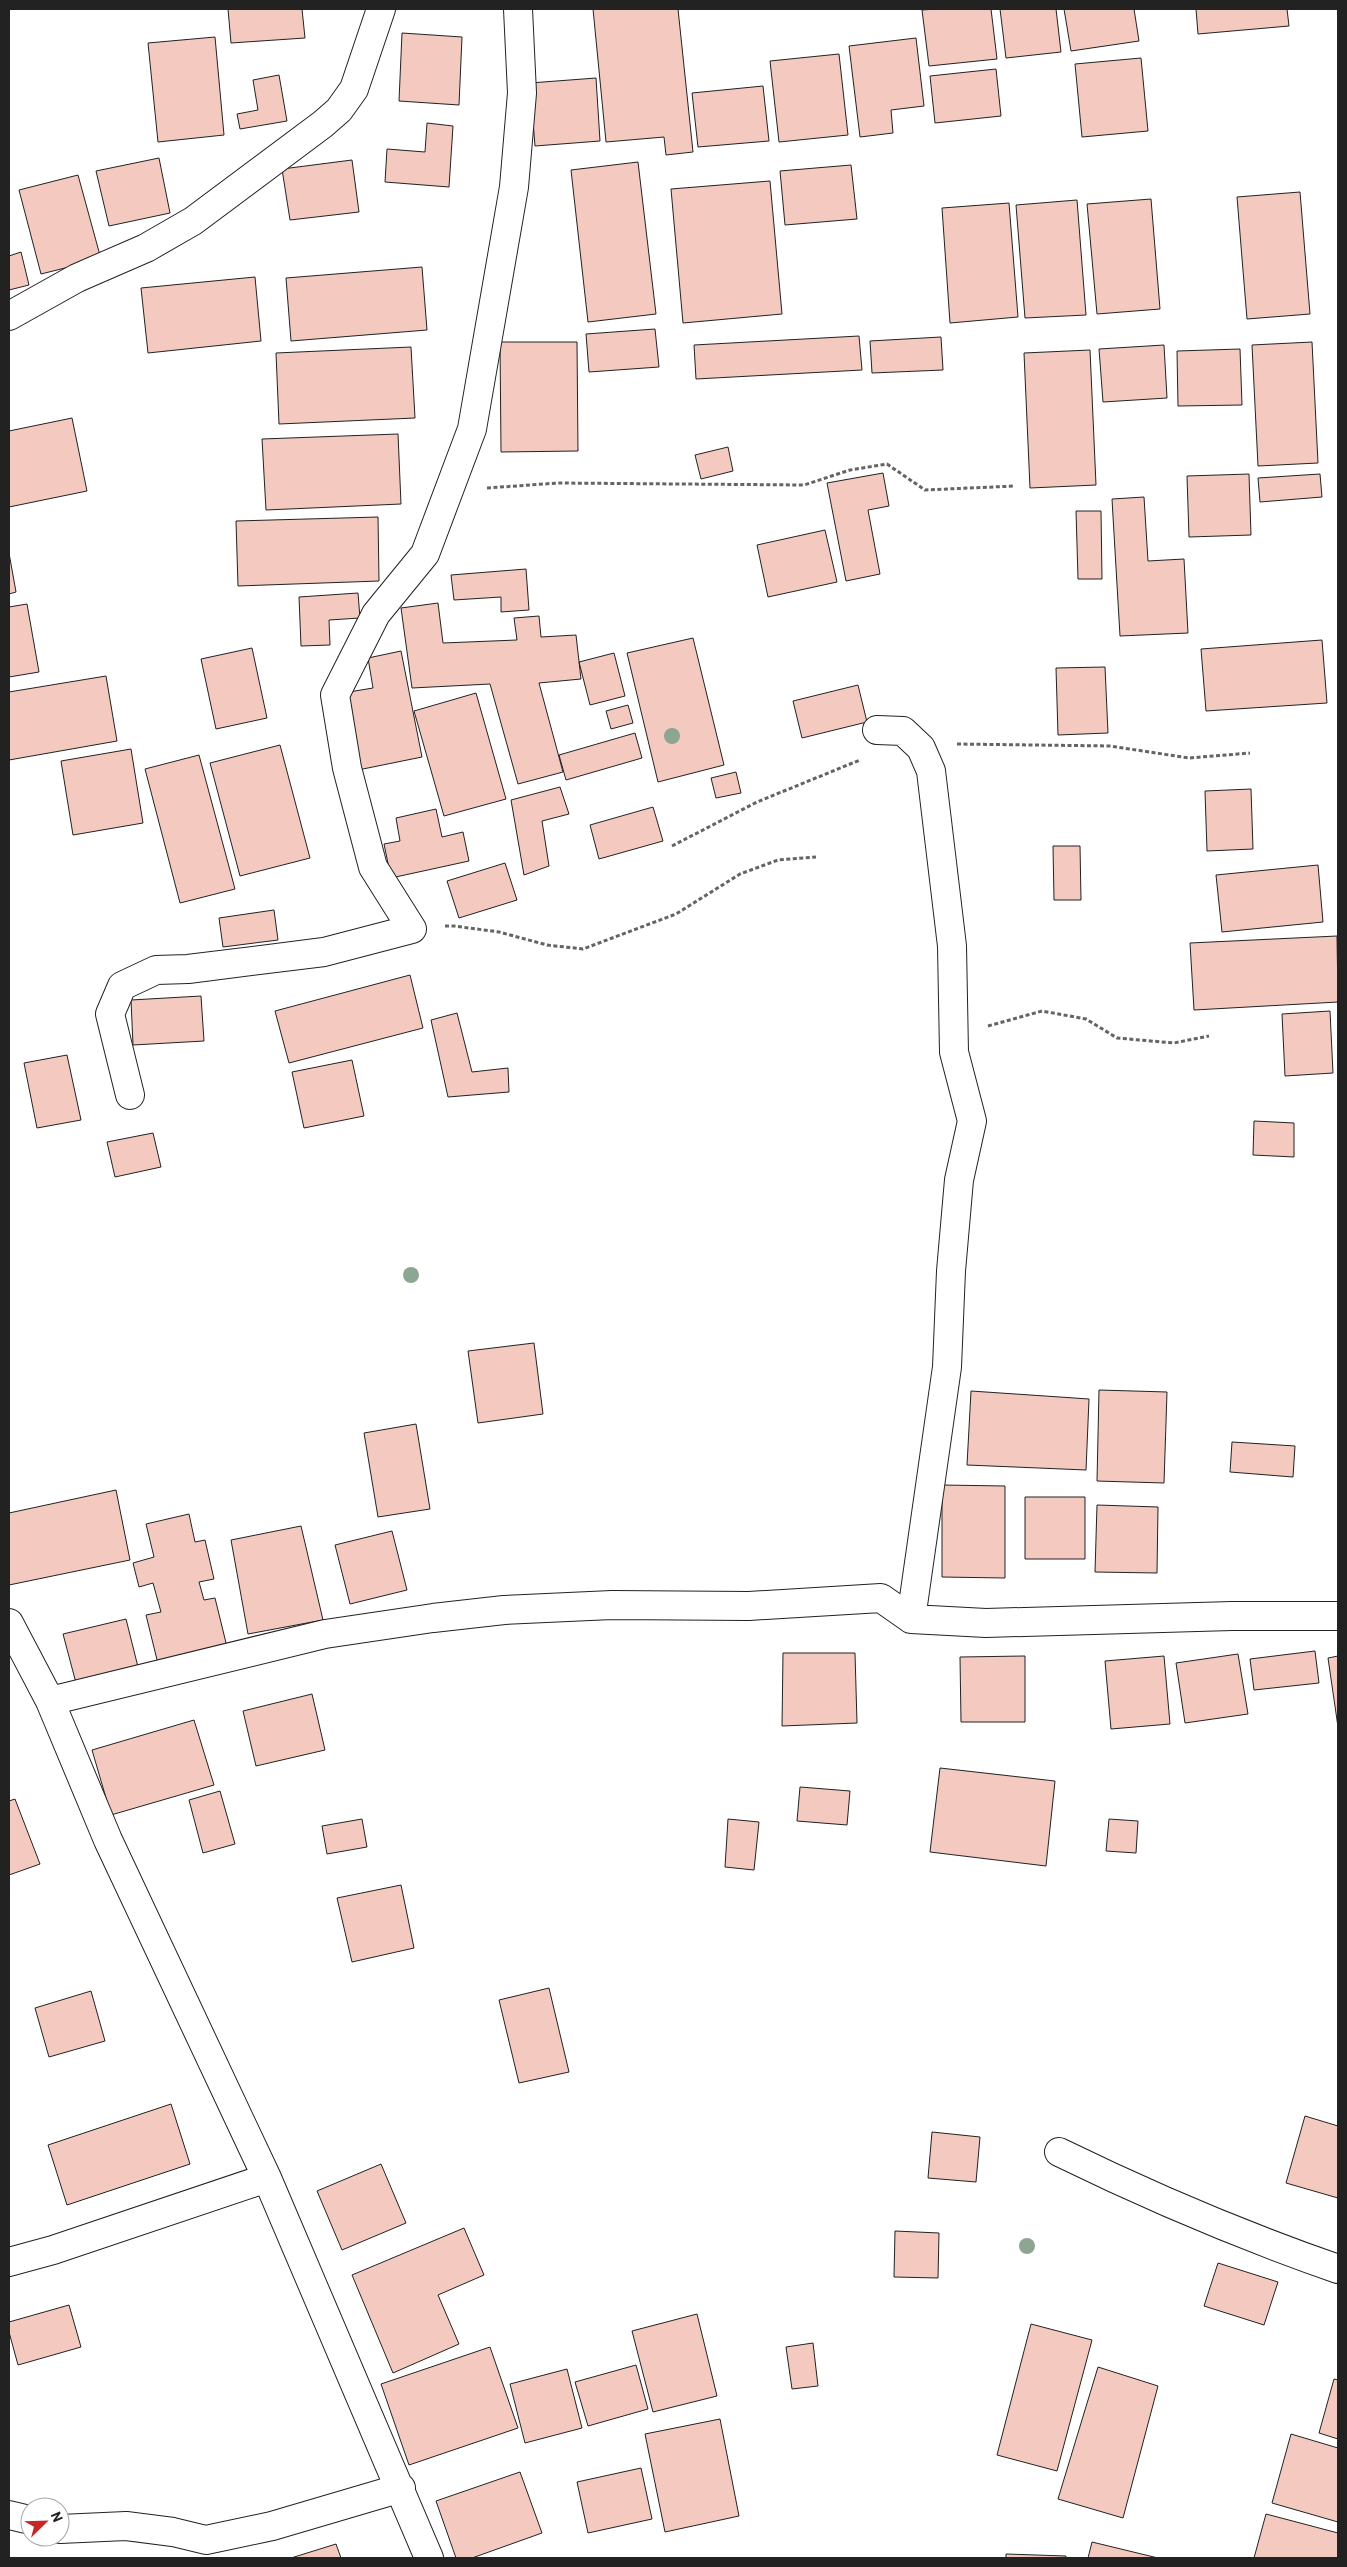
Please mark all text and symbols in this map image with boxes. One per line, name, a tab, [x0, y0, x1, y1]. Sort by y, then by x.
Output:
north arrow	[20, 2497, 70, 2547]
text: N	[48, 2509, 67, 2524]

